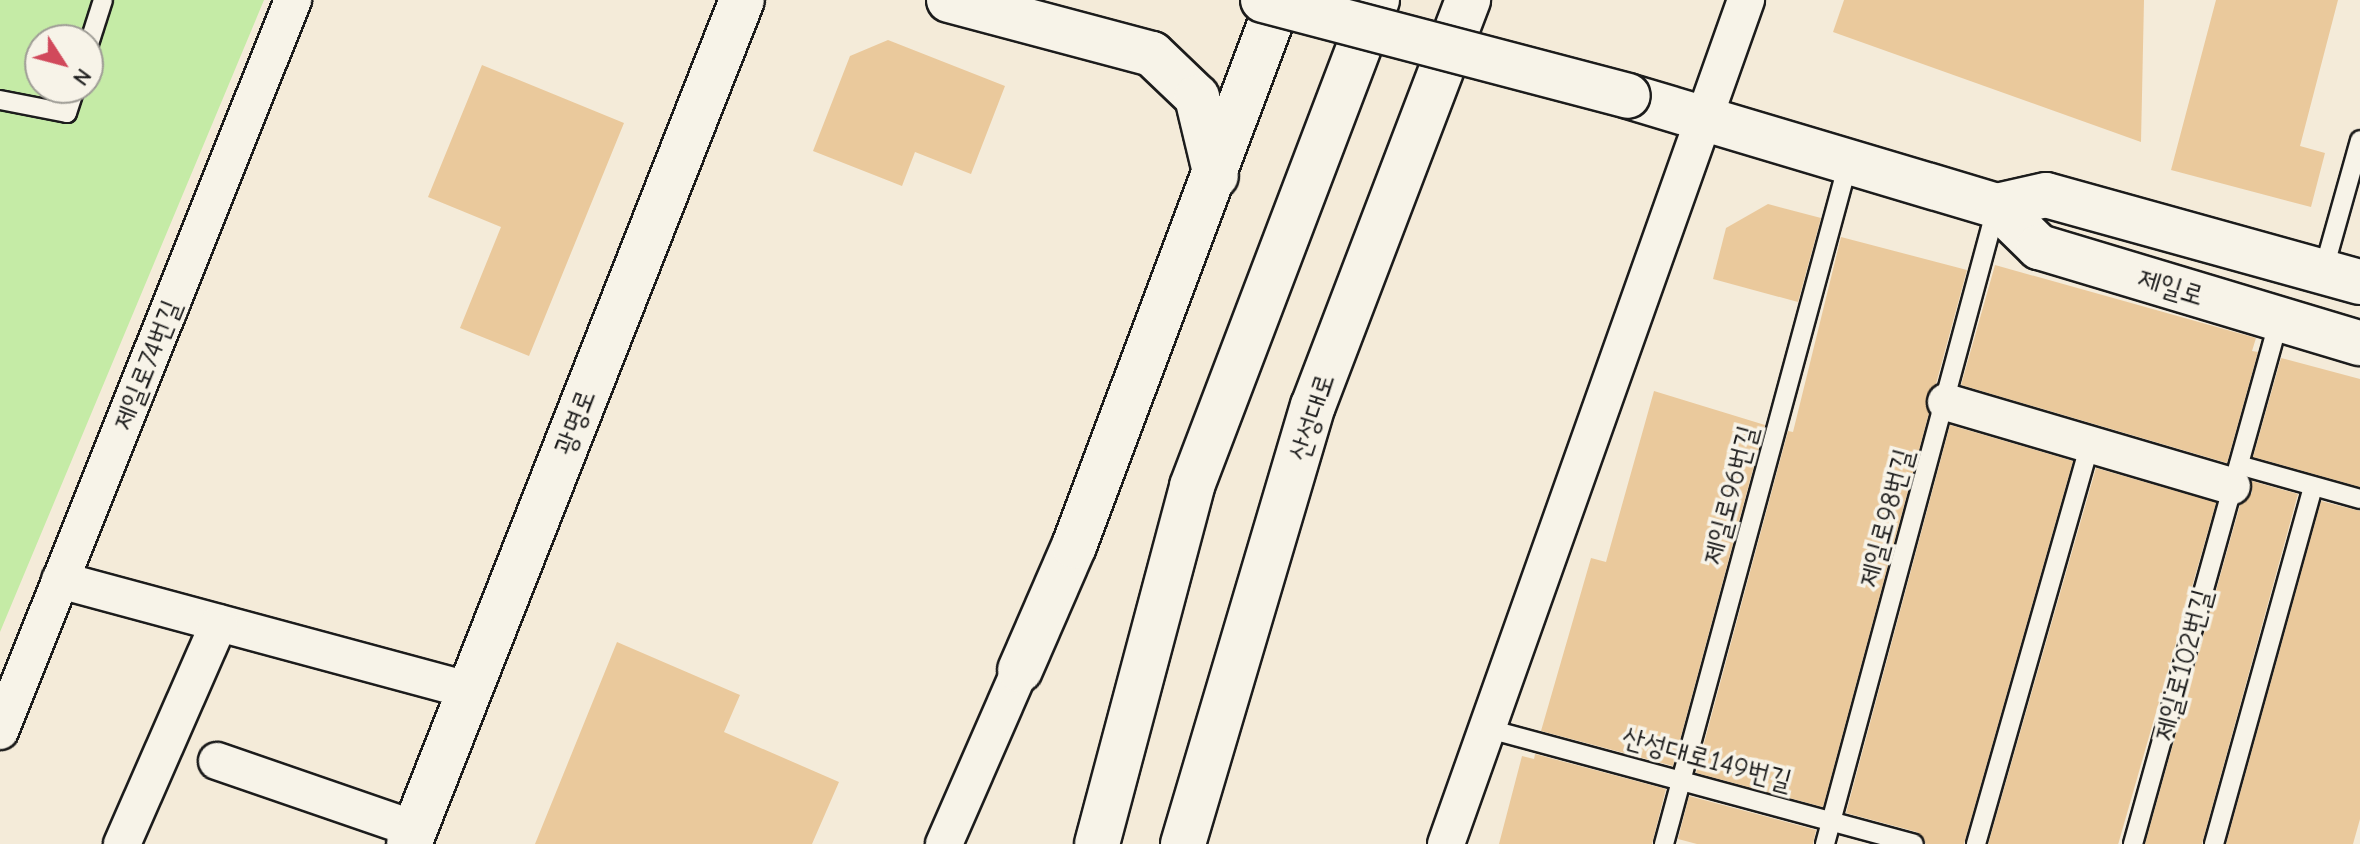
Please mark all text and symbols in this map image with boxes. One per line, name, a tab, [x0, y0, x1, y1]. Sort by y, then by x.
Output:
north arrow	[24, 24, 104, 104]
text: N	[67, 63, 97, 90]
street label: 제일로	[2134, 261, 2208, 313]
street label: 제일로74번길	[106, 295, 188, 435]
street label: 산성대로	[1282, 369, 1342, 465]
street label: 광명로	[547, 384, 603, 460]
street label: 제일로96번길	[1695, 422, 1765, 568]
street label: 제일로98번길	[1851, 445, 1921, 591]
street label: 제일로102번길	[2147, 586, 2219, 744]
street label: 산성대로149번길	[1618, 720, 1796, 798]

